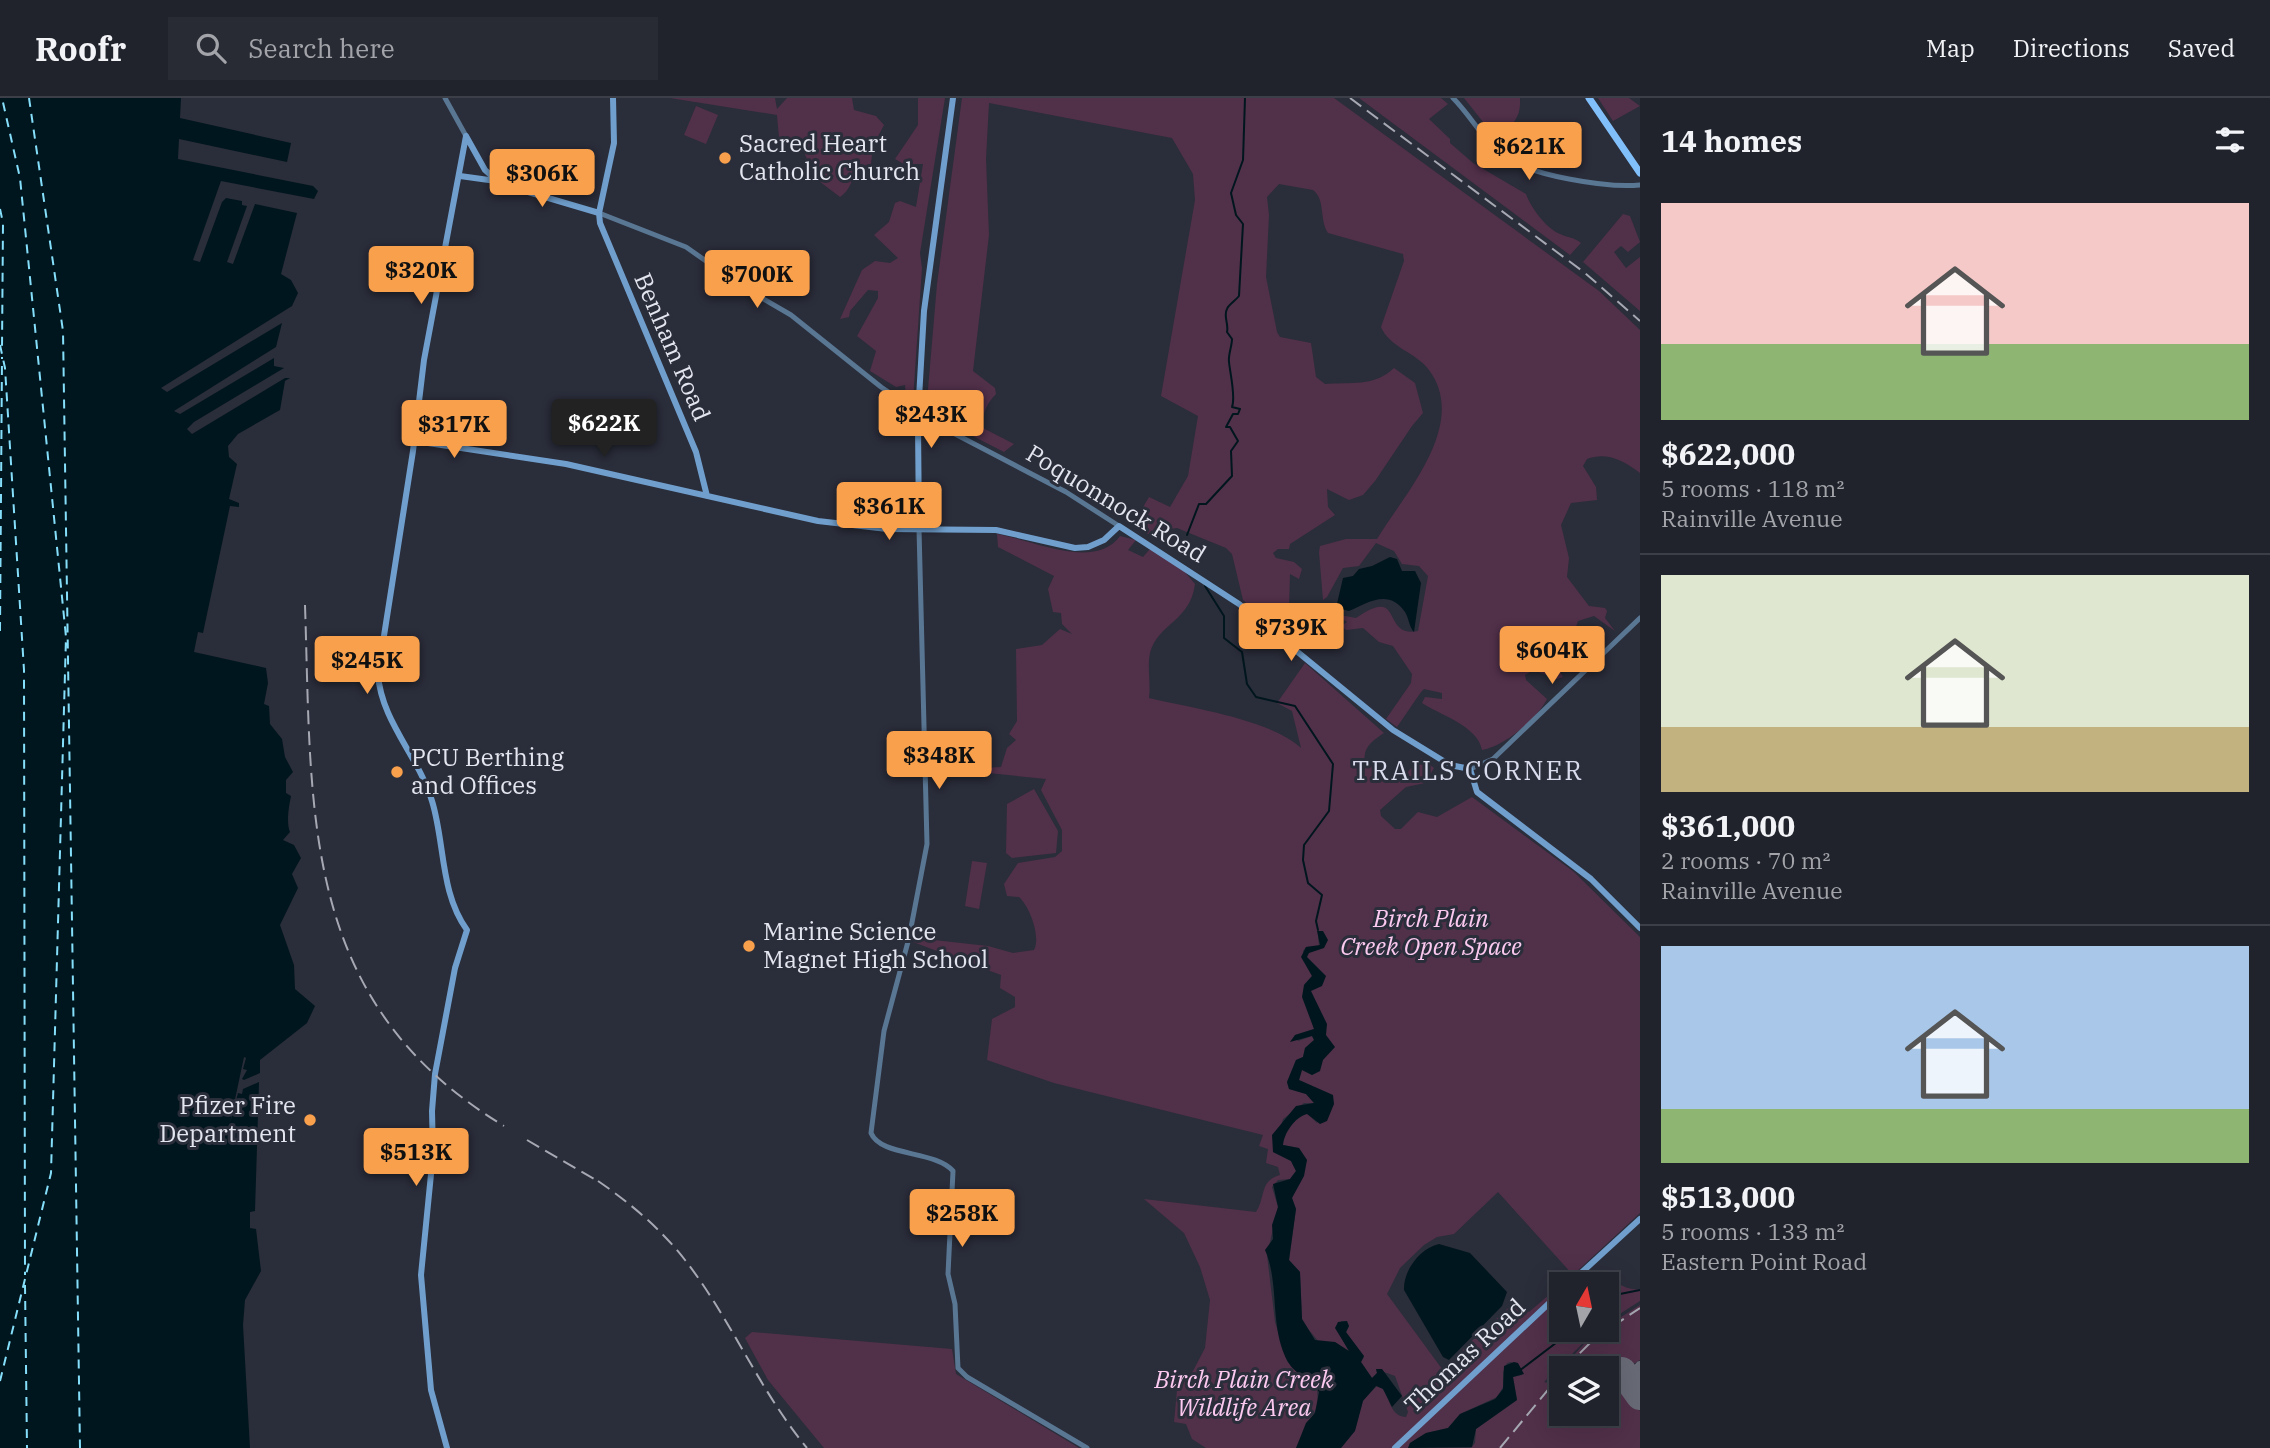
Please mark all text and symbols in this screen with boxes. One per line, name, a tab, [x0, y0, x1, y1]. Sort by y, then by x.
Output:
search box	[168, 17, 658, 80]
text: Roofr	[35, 27, 126, 70]
icon: search	[192, 29, 230, 67]
text: Search here	[248, 31, 395, 65]
text: Map	[1926, 32, 1975, 64]
text: Directions	[2013, 32, 2130, 64]
text: Saved	[2168, 32, 2235, 64]
text: 14 homes	[1661, 121, 1802, 160]
icon: filters	[2211, 121, 2249, 159]
pin: $621K	[1480, 122, 1578, 182]
place label: Sacred Heart Catholic Church	[739, 127, 920, 187]
text: $621K	[1493, 130, 1565, 160]
pin: $306K	[493, 150, 591, 209]
marker: Sacred Heart Catholic Church	[717, 150, 733, 166]
text: $306K	[506, 157, 578, 187]
pin: $320K	[372, 246, 470, 306]
icon: home	[1892, 248, 2018, 374]
pin: $700K	[708, 250, 806, 310]
text: $320K	[385, 254, 457, 284]
text: $700K	[721, 258, 793, 288]
street label: Benham Road	[627, 268, 719, 426]
pin: $243K	[882, 390, 980, 450]
text: $243K	[895, 398, 967, 428]
pin: $317K	[405, 400, 503, 460]
pin: $622K	[555, 400, 653, 459]
text: $622K	[568, 407, 640, 437]
text: $317K	[418, 408, 490, 438]
text: $622,000	[1661, 434, 1795, 473]
street label: Poquonnock Road	[1021, 437, 1212, 570]
text: 5 rooms · 118 m²	[1661, 473, 1844, 503]
pin: $361K	[840, 482, 938, 542]
text: $361K	[853, 490, 925, 520]
text: Rainville Avenue	[1661, 503, 1843, 533]
pin: $739K	[1242, 603, 1340, 663]
text: $739K	[1255, 611, 1327, 641]
icon: home	[1892, 620, 2018, 746]
pin: $604K	[1503, 626, 1601, 686]
text: $604K	[1516, 634, 1588, 664]
pin: $245K	[318, 636, 416, 696]
text: $245K	[331, 644, 403, 674]
pin: $348K	[890, 732, 988, 791]
text: $348K	[903, 739, 975, 769]
place label: PCU Berthing and Offices	[411, 741, 564, 801]
district label: TRAILS CORNER	[1352, 753, 1584, 787]
marker: PCU Berthing and Offices	[389, 764, 405, 780]
text: $361,000	[1661, 806, 1795, 845]
text: 2 rooms · 70 m²	[1661, 845, 1831, 875]
text: Rainville Avenue	[1661, 875, 1843, 905]
park label: Birch Plain Creek Open Space	[1340, 902, 1522, 962]
place label: Marine Science Magnet High School	[763, 915, 988, 975]
marker: Marine Science Magnet High School	[741, 938, 757, 954]
icon: home	[1892, 991, 2018, 1117]
place label: Pfizer Fire Department	[159, 1089, 296, 1149]
marker: Pfizer Fire Department	[302, 1112, 318, 1128]
pin: $513K	[367, 1128, 465, 1188]
text: $513K	[380, 1136, 452, 1166]
text: $513,000	[1661, 1177, 1795, 1216]
pin: $258K	[913, 1190, 1011, 1249]
text: $258K	[926, 1197, 998, 1227]
text: 5 rooms · 133 m²	[1661, 1216, 1844, 1246]
text: Eastern Point Road	[1661, 1246, 1867, 1276]
north arrow	[1549, 1272, 1619, 1342]
map controls	[1549, 1272, 1619, 1426]
street label: Thomas Road	[1397, 1291, 1532, 1420]
button: layers	[1549, 1356, 1619, 1426]
park label: Birch Plain Creek Wildlife Area	[1154, 1363, 1334, 1423]

